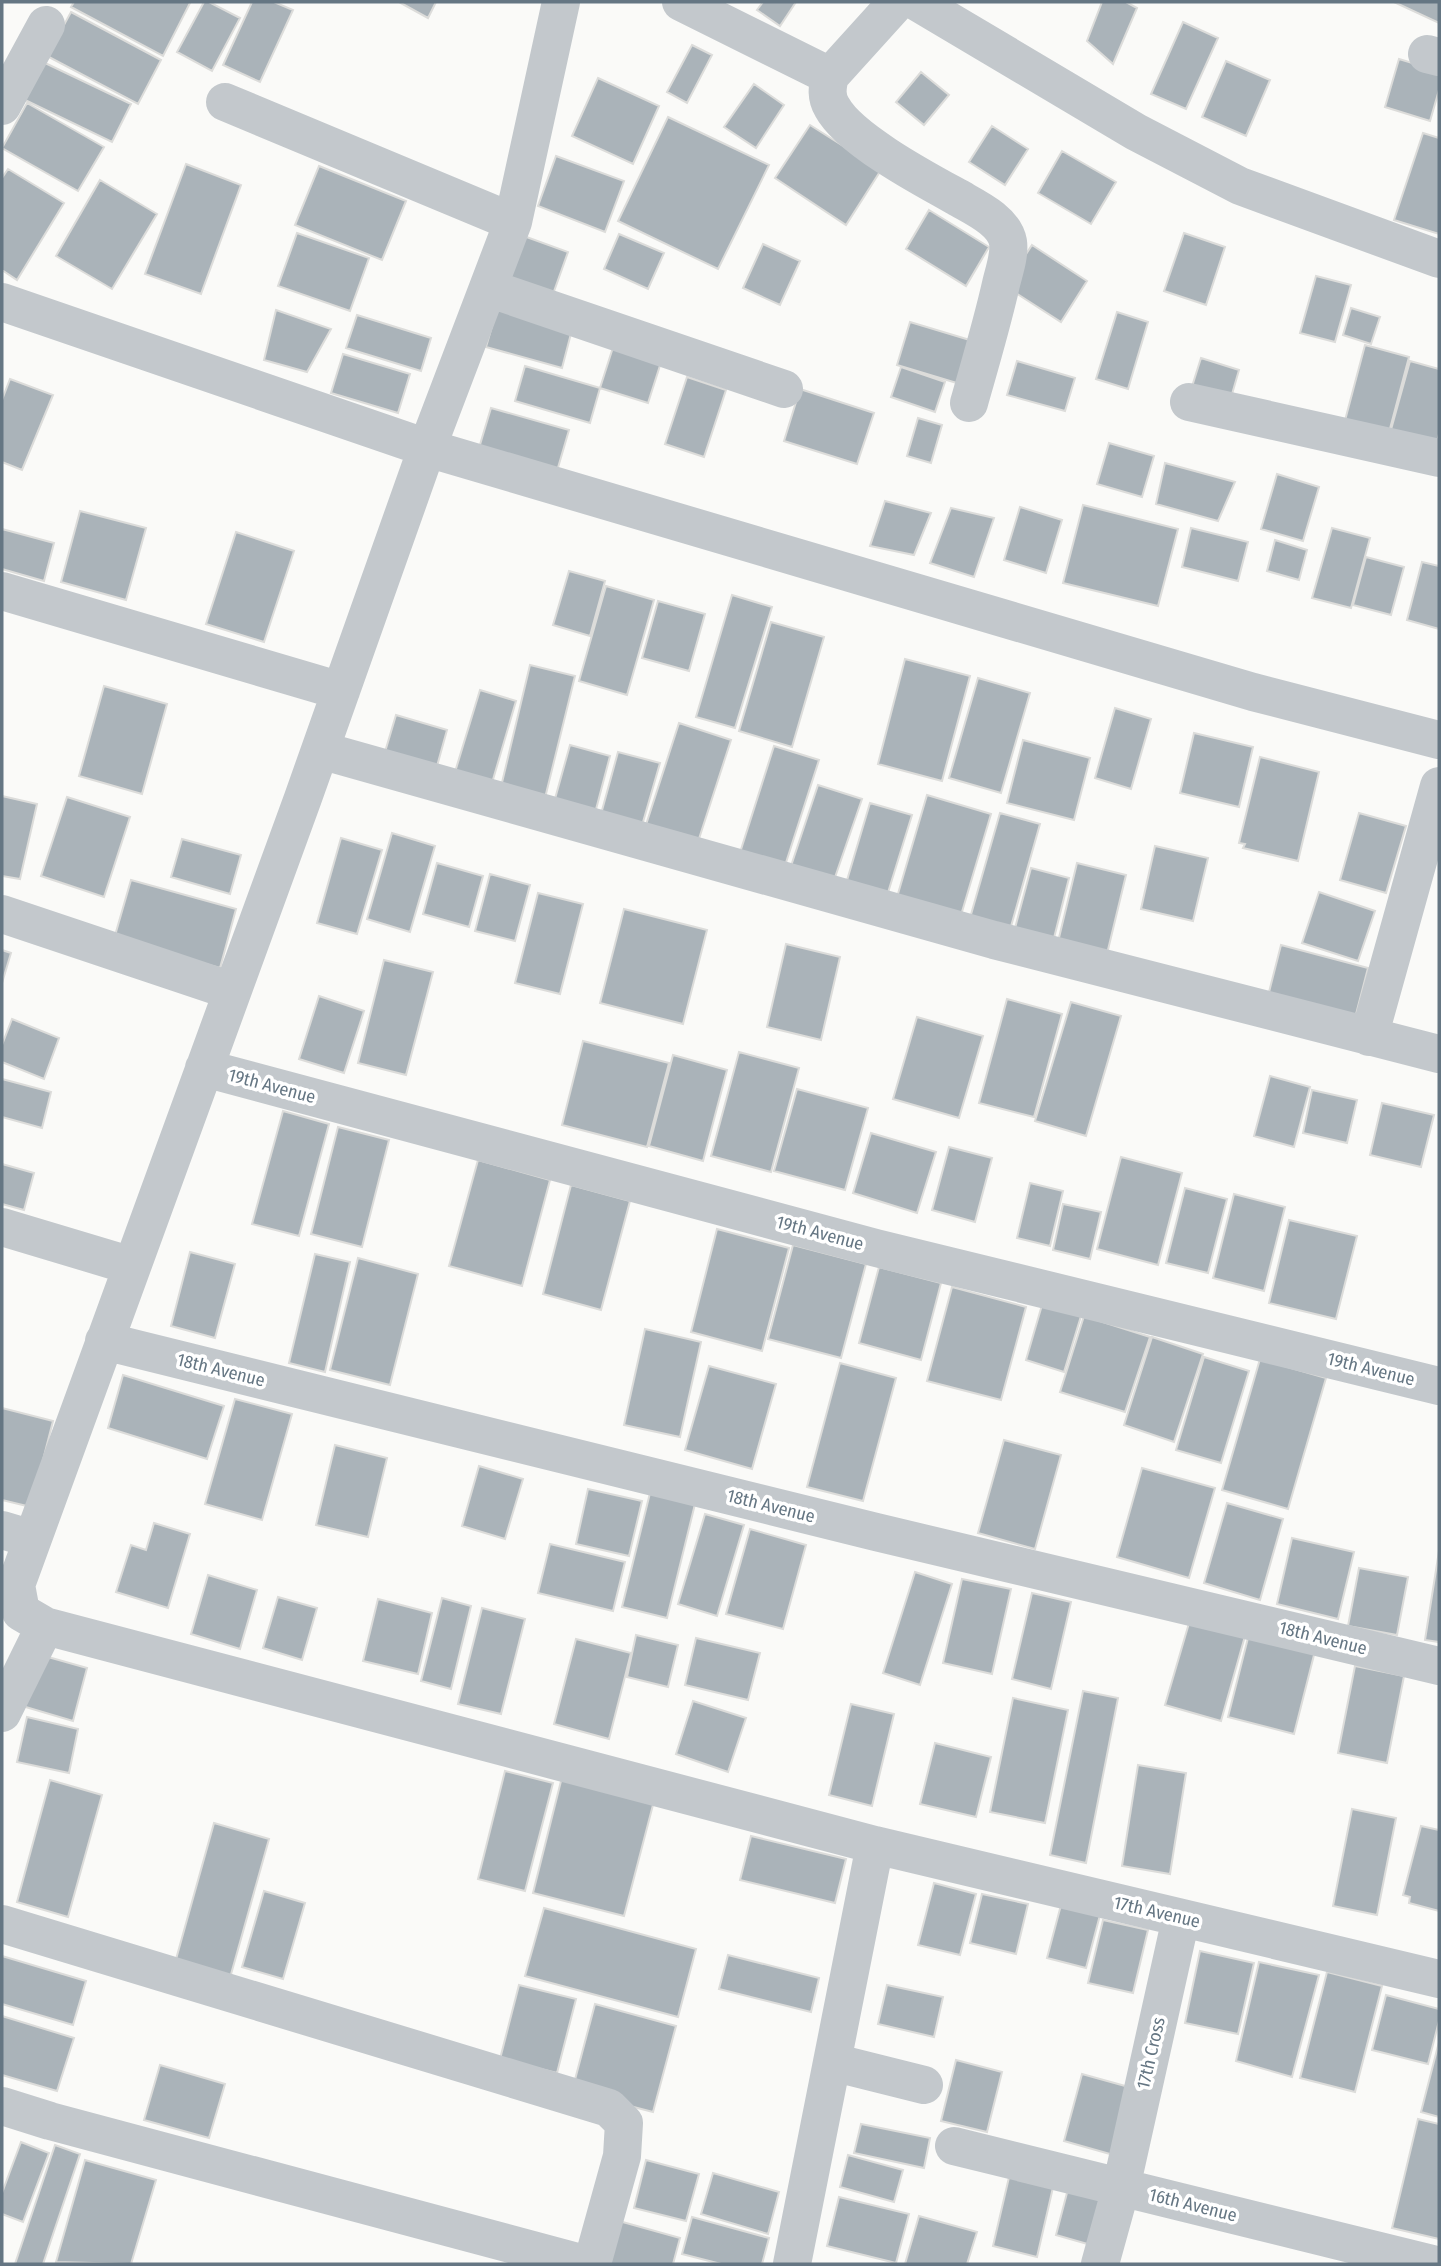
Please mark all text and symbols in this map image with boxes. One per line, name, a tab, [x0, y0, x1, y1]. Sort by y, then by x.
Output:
street label: 19th Avenue	[226, 1064, 318, 1108]
street label: 19th Avenue	[774, 1211, 866, 1255]
street label: 18th Avenue	[175, 1348, 267, 1392]
street label: 19th Avenue	[1325, 1348, 1417, 1391]
street label: 18th Avenue	[725, 1484, 817, 1528]
street label: 18th Avenue	[1277, 1616, 1369, 1660]
street label: 17th Avenue	[1112, 1891, 1202, 1933]
street label: 17th Cross	[1132, 2015, 1170, 2091]
street label: 16th Avenue	[1147, 2183, 1239, 2227]

